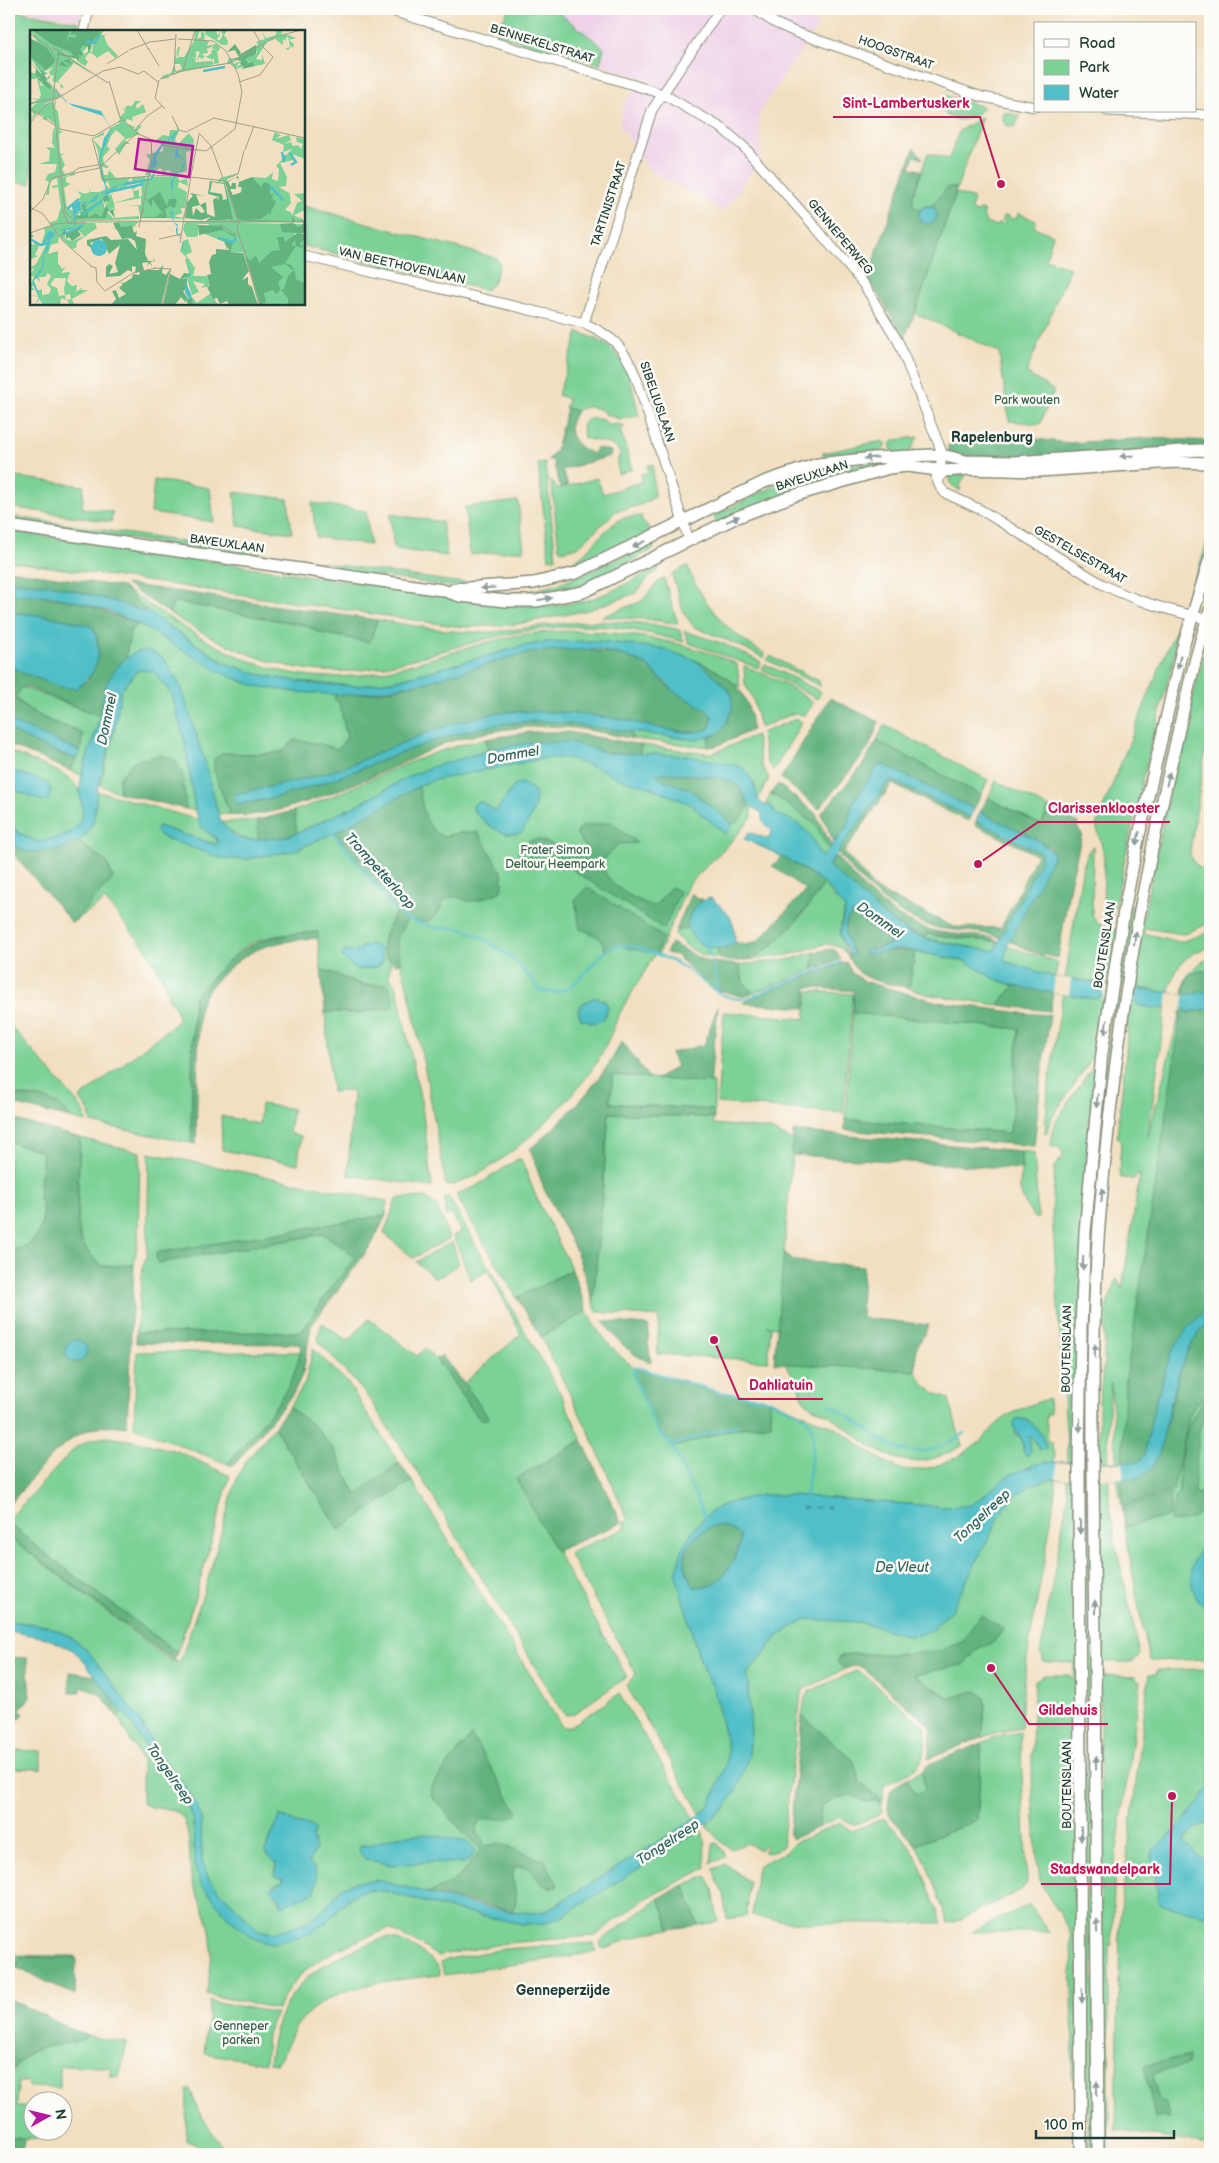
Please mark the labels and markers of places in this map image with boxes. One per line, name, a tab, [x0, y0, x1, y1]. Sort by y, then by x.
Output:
callout: Sint-Lambertuskerk	[833, 88, 980, 117]
callout: Clarissenklooster	[1038, 793, 1170, 822]
callout: Dahliatuin	[739, 1370, 823, 1399]
callout: Gildehuis	[1029, 1695, 1108, 1724]
callout: Stadswandelpark	[1041, 1855, 1170, 1884]

